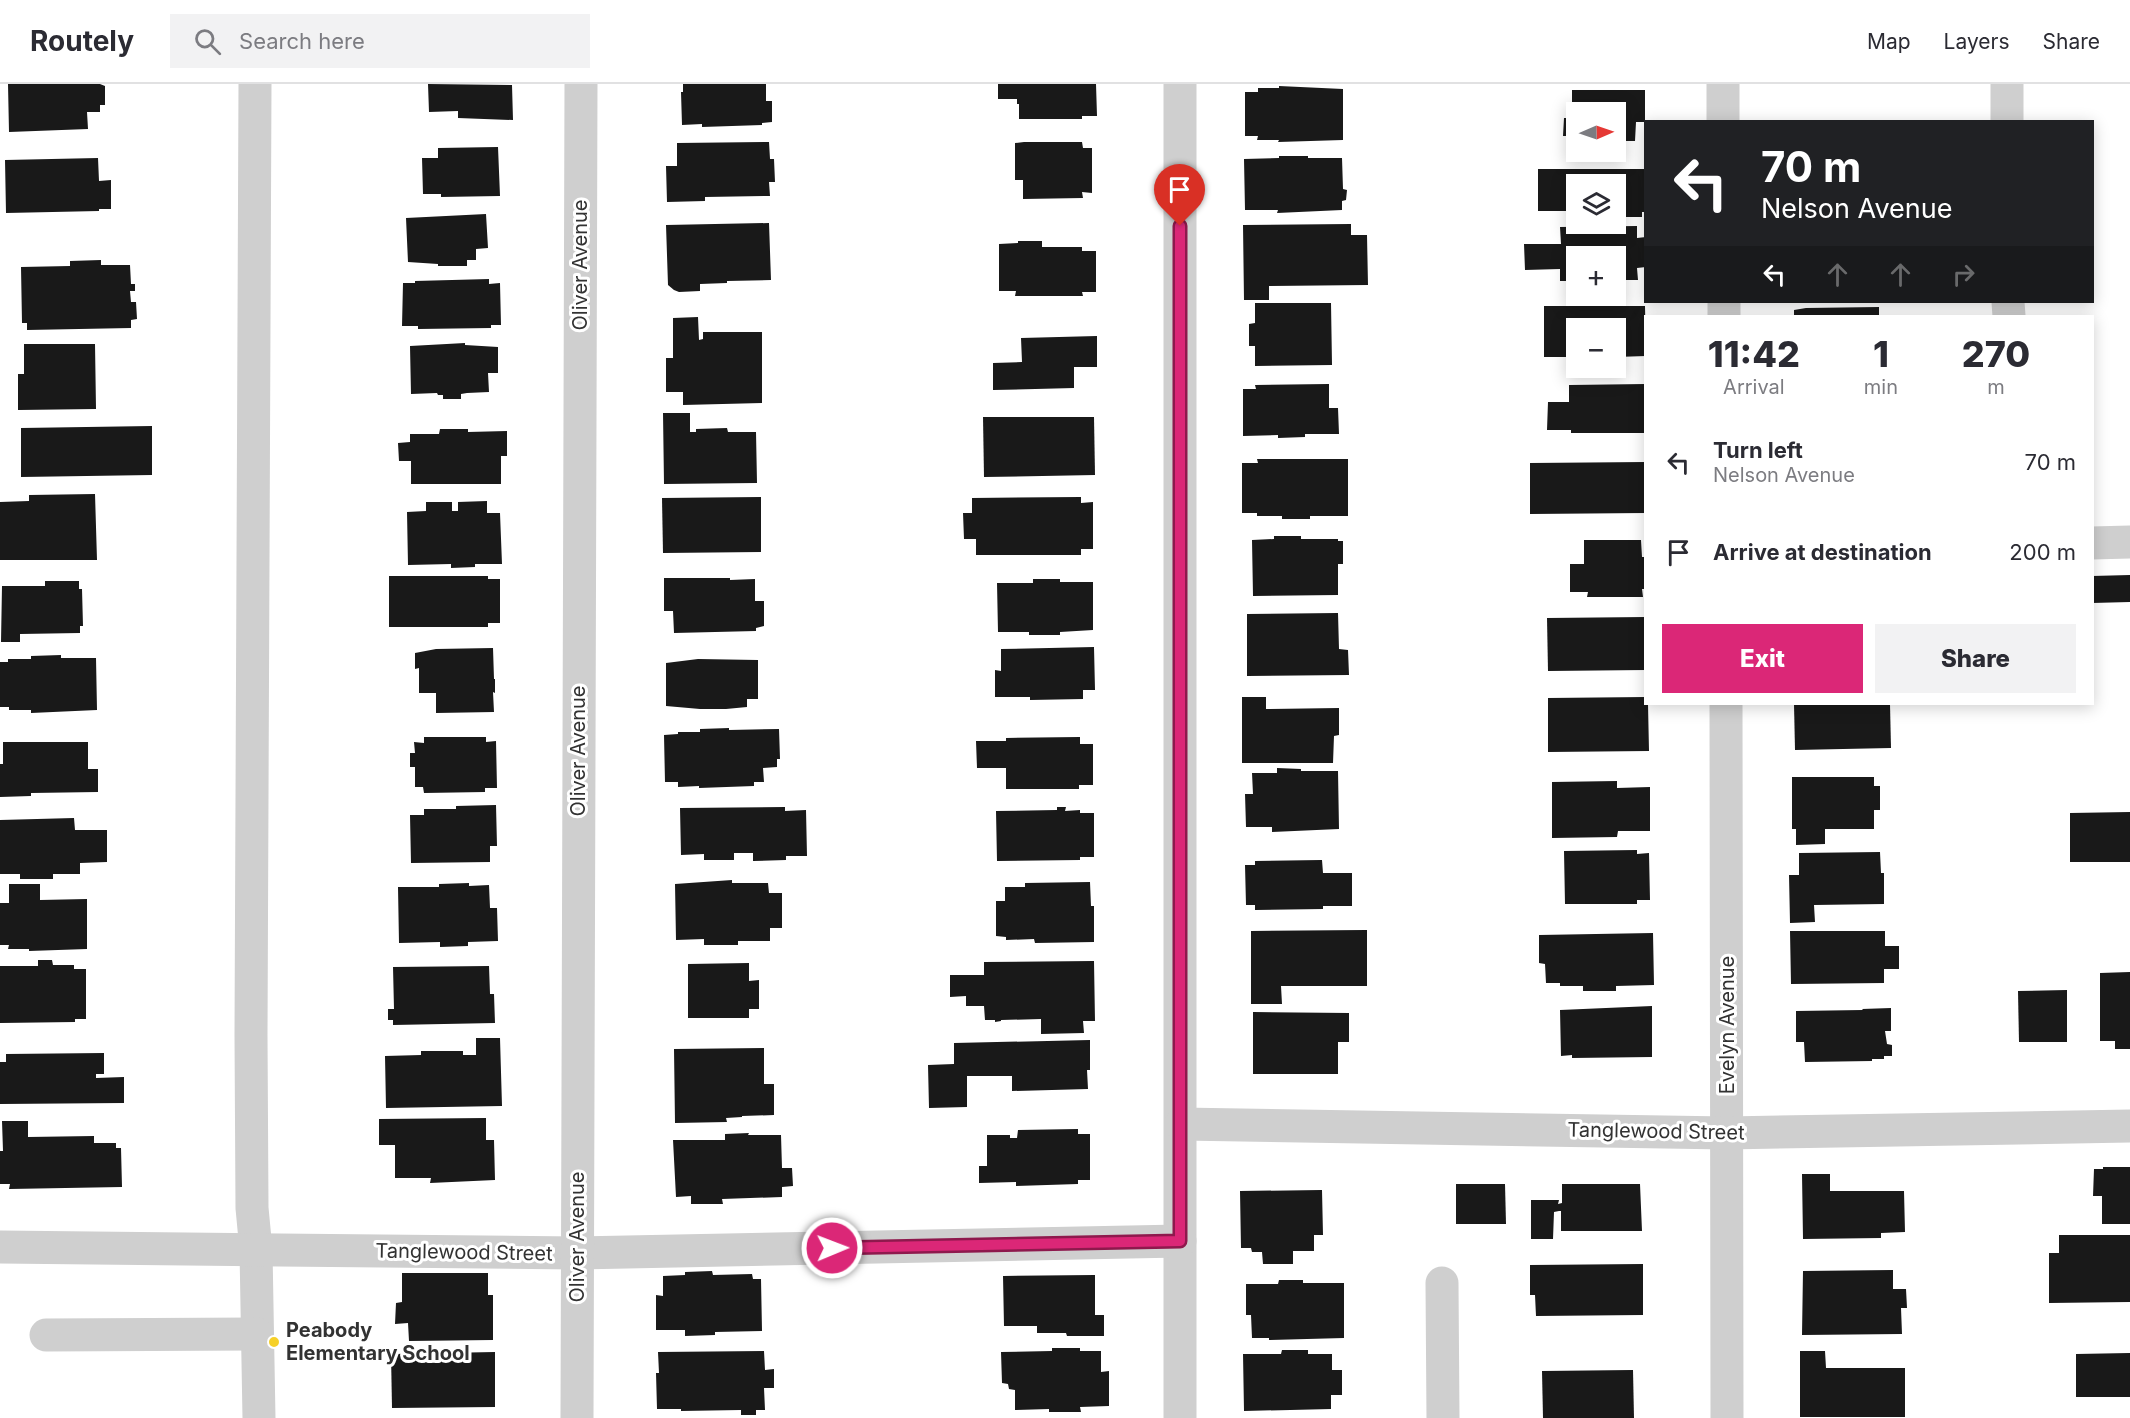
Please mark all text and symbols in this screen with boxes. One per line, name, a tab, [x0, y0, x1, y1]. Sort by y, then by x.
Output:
search box	[170, 14, 590, 68]
text: Routely	[30, 24, 134, 58]
icon: search	[191, 25, 224, 58]
text: Search here	[239, 28, 365, 54]
text: Map	[1867, 29, 1911, 54]
text: Layers	[1944, 29, 2010, 54]
text: Share	[2043, 29, 2100, 54]
north arrow	[1566, 102, 1626, 162]
map controls	[1566, 102, 1626, 378]
text: 70 m	[1761, 141, 1861, 192]
icon: left	[1662, 144, 1740, 222]
pin	[1154, 164, 1205, 226]
icon: arrive	[1163, 173, 1196, 206]
button: layers	[1566, 174, 1626, 234]
text: Nelson Avenue	[1761, 192, 1952, 225]
street label: Oliver Avenue	[568, 200, 592, 330]
button: +	[1566, 246, 1626, 306]
icon: left	[1758, 258, 1791, 291]
icon: ahead	[1821, 258, 1854, 291]
icon: ahead	[1884, 258, 1917, 291]
icon: right	[1947, 258, 1980, 291]
button: −	[1566, 318, 1626, 378]
text: 11:42	[1708, 332, 1800, 376]
text: 1	[1873, 332, 1889, 376]
text: 270	[1962, 332, 2030, 376]
text: Arrival	[1723, 375, 1785, 399]
text: min	[1864, 375, 1898, 399]
text: m	[1987, 375, 2005, 399]
text: Turn left	[1713, 437, 1803, 463]
icon: left	[1662, 446, 1695, 479]
text: 70 m	[2025, 449, 2076, 475]
text: Nelson Avenue	[1713, 463, 1855, 487]
icon: arrive	[1662, 536, 1695, 569]
text: Arrive at destination	[1713, 539, 1932, 565]
text: 200 m	[2009, 539, 2076, 565]
button: Exit	[1662, 624, 1863, 693]
button: Share	[1875, 624, 2076, 693]
street label: Oliver Avenue	[566, 686, 590, 816]
street label: Evelyn Avenue	[1715, 956, 1739, 1094]
street label: Tanglewood Street	[1567, 1117, 1745, 1145]
street label: Oliver Avenue	[565, 1172, 589, 1302]
position arrow	[800, 1216, 864, 1280]
street label: Tanglewood Street	[375, 1238, 553, 1266]
place label: Peabody Elementary School	[286, 1318, 470, 1365]
marker: Peabody Elementary School	[267, 1335, 281, 1349]

